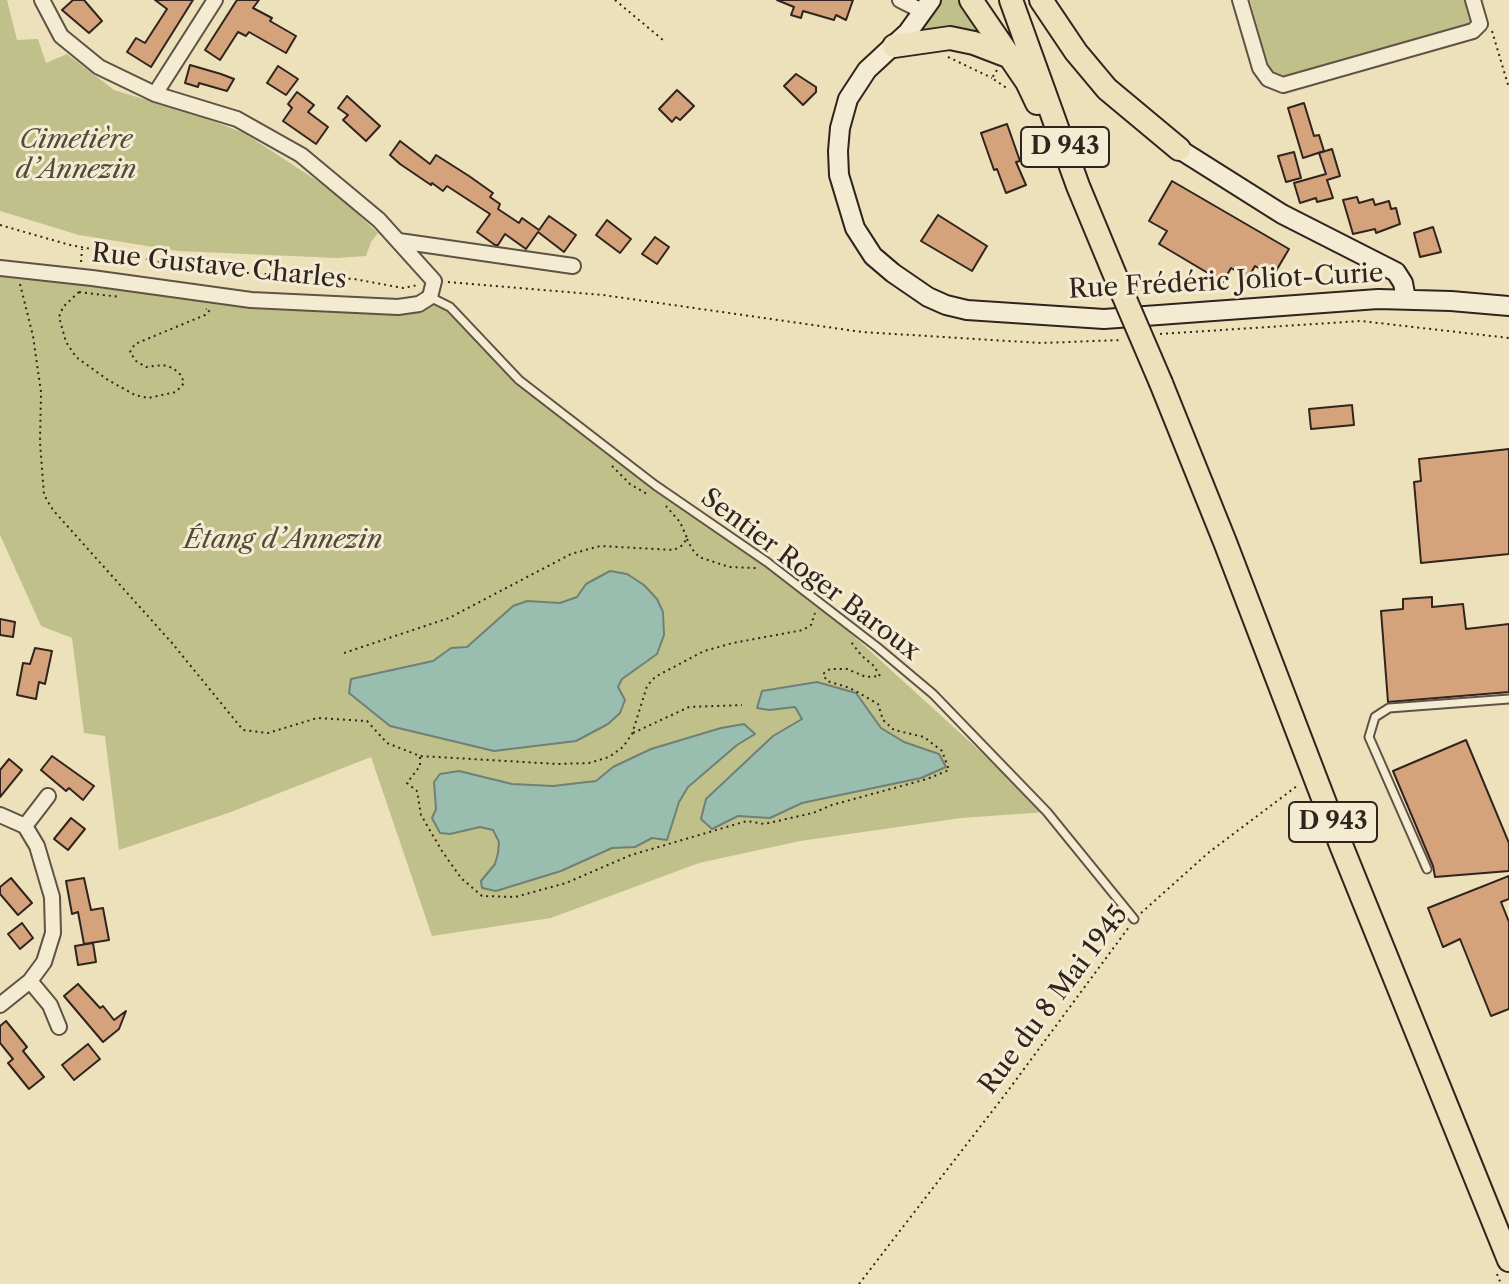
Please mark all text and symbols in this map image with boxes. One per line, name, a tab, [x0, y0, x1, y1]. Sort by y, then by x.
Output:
park label: Cimetière d’Annezin	[16, 124, 136, 186]
road number: D 943	[1021, 127, 1109, 167]
street label: Rue Gustave Charles	[90, 238, 348, 296]
street label: Rue Frédéric Joliot-Curie	[1068, 258, 1384, 306]
street label: Sentier Roger Baroux	[694, 482, 926, 668]
park label: Étang d’Annezin	[184, 524, 382, 556]
road number: D 943	[1289, 802, 1377, 842]
street label: Rue du 8 Mai 1945	[973, 900, 1135, 1100]

